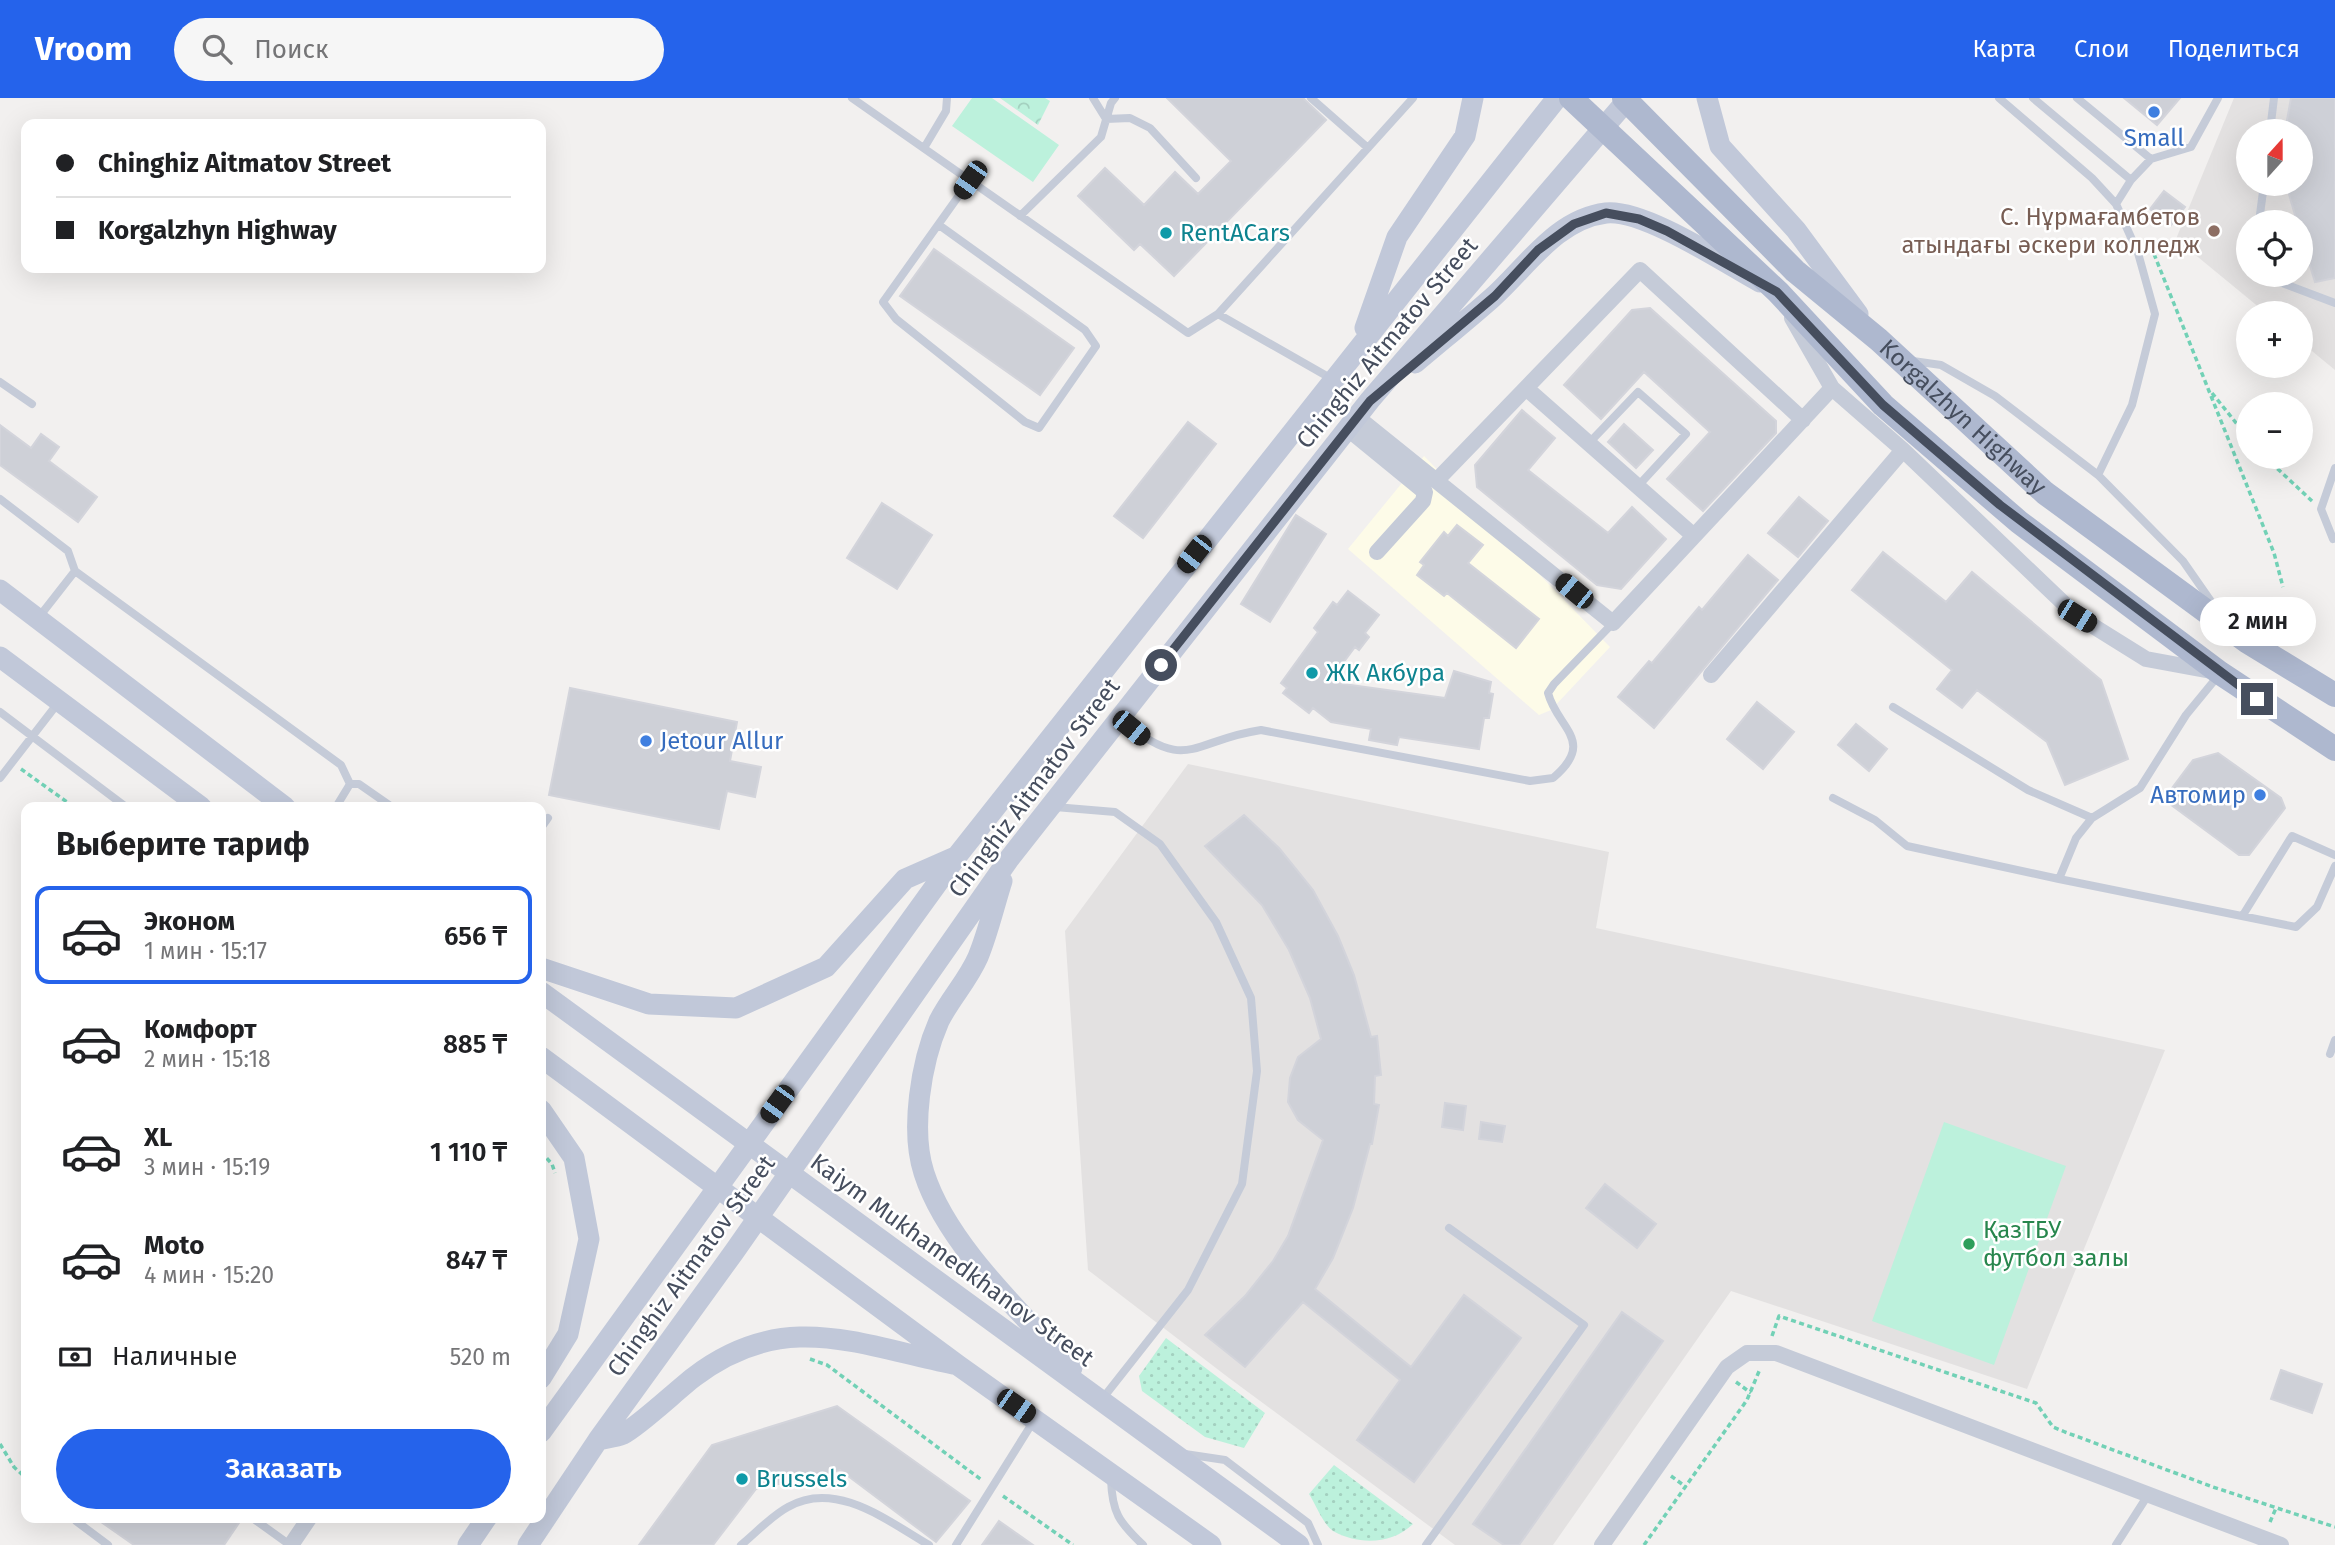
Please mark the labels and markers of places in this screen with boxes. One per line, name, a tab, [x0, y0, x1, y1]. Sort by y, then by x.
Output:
marker: Small	[2146, 104, 2162, 120]
place label: Small	[2124, 124, 2184, 152]
place label: С. Нұрмағамбетов атындағы әскери колледж	[1901, 203, 2200, 259]
place label: RentACars	[1180, 219, 1290, 247]
marker: С. Нұрмағамбетов атындағы әскери колледж	[2206, 223, 2222, 239]
marker: RentACars	[1158, 225, 1174, 241]
place label: ЖК Акбура	[1326, 659, 1445, 687]
marker: ЖК Акбура	[1304, 665, 1320, 681]
place label: Jetour Allur	[660, 727, 784, 755]
marker: Jetour Allur	[638, 733, 654, 749]
place label: Автомир	[2150, 781, 2246, 809]
marker: Автомир	[2252, 787, 2268, 803]
place label: ҚазТБУ футбол залы	[1983, 1216, 2129, 1272]
marker: ҚазТБУ футбол залы	[1961, 1236, 1977, 1252]
place label: Brussels	[756, 1465, 847, 1493]
marker: Brussels	[734, 1471, 750, 1487]

